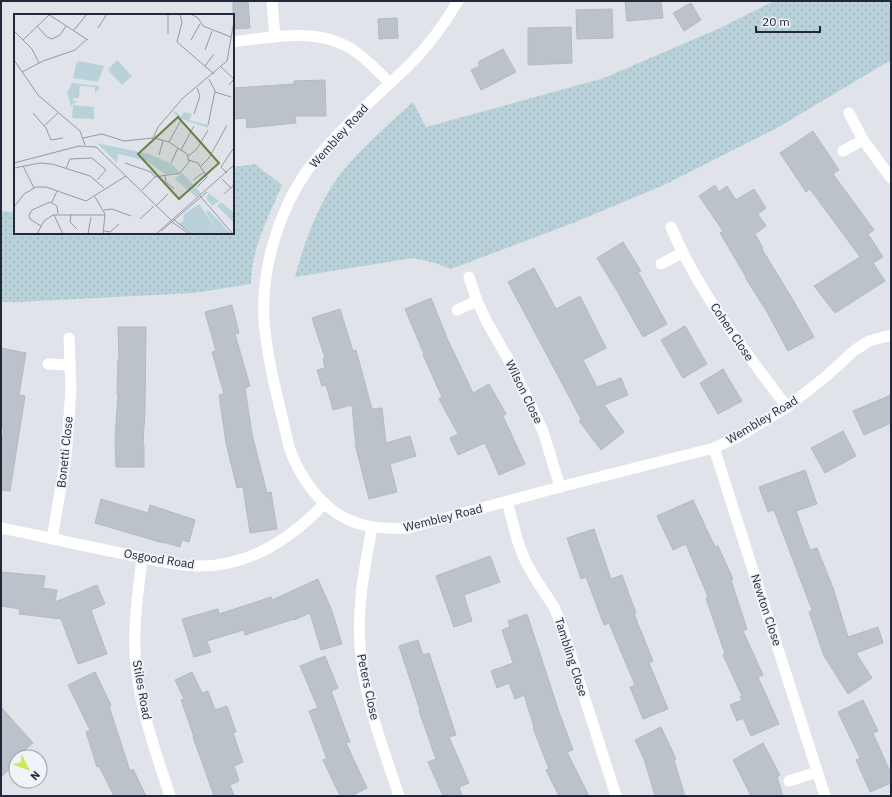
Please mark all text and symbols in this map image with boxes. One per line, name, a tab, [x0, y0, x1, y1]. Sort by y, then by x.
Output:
scale bar	[756, 8, 820, 34]
inset map	[14, 14, 234, 234]
text: 20 m	[762, 14, 790, 29]
street label: Wembley Road	[306, 101, 371, 171]
street label: Cohen Close	[707, 300, 758, 364]
street label: Wilson Close	[503, 357, 547, 426]
street label: Wembley Road	[723, 392, 800, 447]
street label: Bonetti Close	[53, 415, 76, 489]
street label: Wembley Road	[402, 500, 484, 535]
street label: Osgood Road	[123, 546, 195, 571]
street label: Newton Close	[748, 572, 785, 648]
street label: Tambling Close	[552, 616, 591, 699]
street label: Peters Close	[354, 652, 383, 722]
street label: Stiles Road	[130, 659, 155, 721]
north arrow	[8, 749, 48, 789]
text: N	[28, 768, 43, 783]

